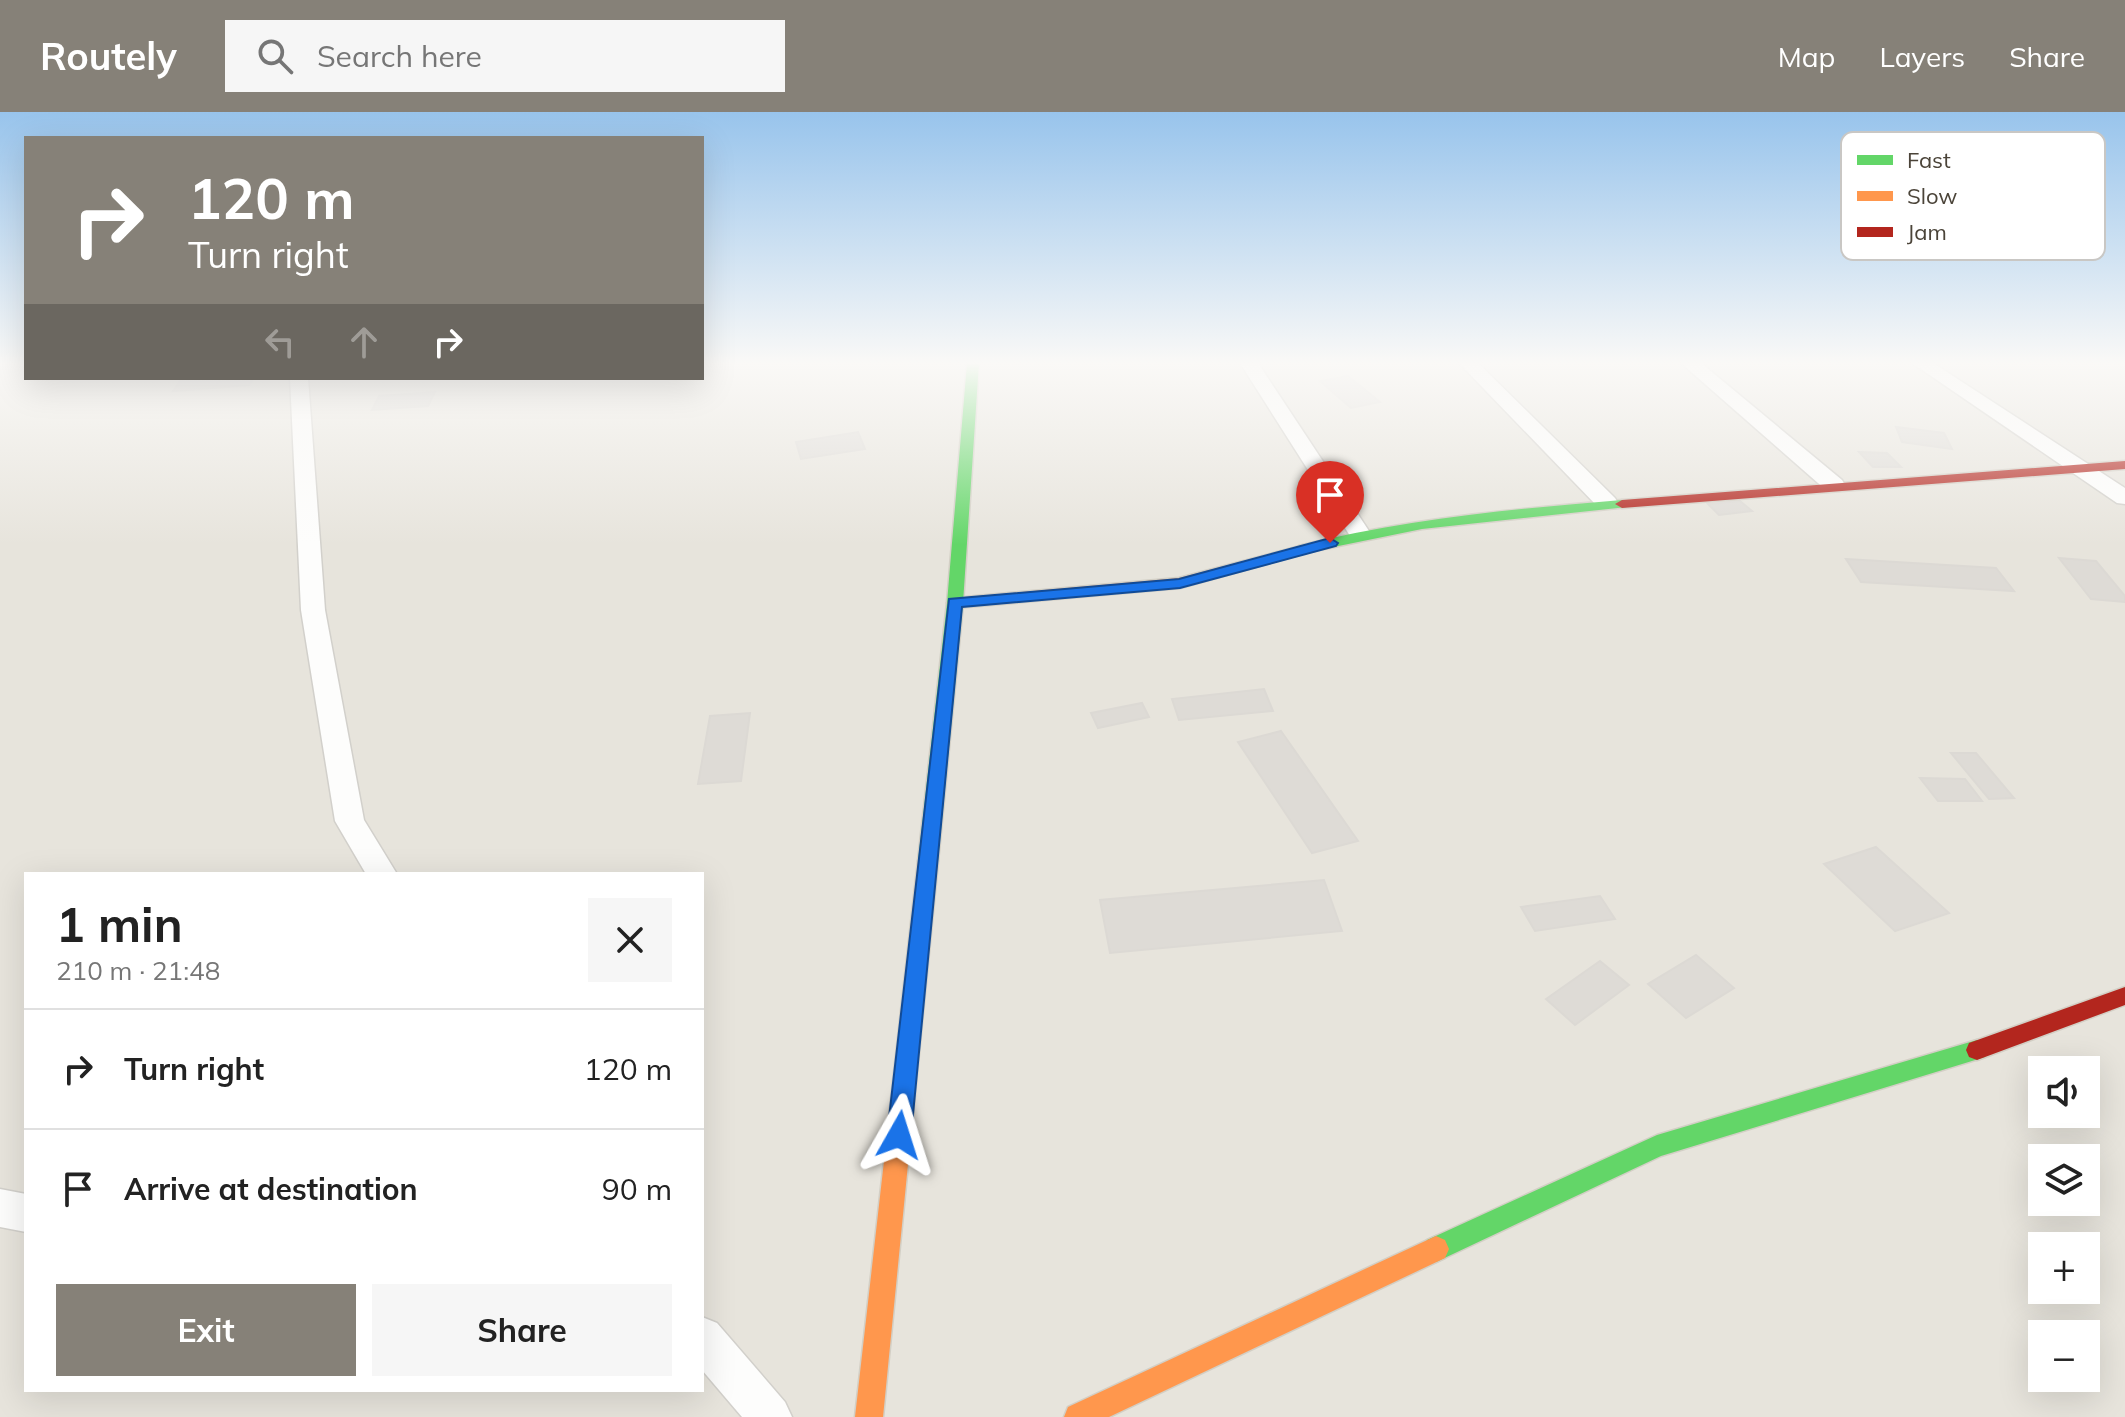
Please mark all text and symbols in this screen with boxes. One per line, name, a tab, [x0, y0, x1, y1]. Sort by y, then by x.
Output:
search box	[225, 20, 785, 92]
text: Routely	[40, 32, 177, 80]
icon: search	[253, 34, 297, 78]
text: Search here	[317, 37, 482, 75]
text: Map	[1778, 39, 1835, 74]
text: Layers	[1879, 39, 1965, 74]
text: Share	[2009, 39, 2085, 74]
legend	[1841, 132, 2105, 260]
text: Fast	[1907, 146, 1951, 174]
text: 120 m	[188, 163, 355, 233]
icon: right	[56, 168, 160, 272]
text: Slow	[1907, 182, 1957, 210]
text: Jam	[1907, 218, 1947, 246]
text: Turn right	[188, 232, 349, 277]
icon: left	[258, 320, 302, 364]
icon: ahead	[342, 320, 386, 364]
icon: right	[426, 320, 470, 364]
pin	[1296, 461, 1364, 543]
icon: arrive	[1308, 473, 1352, 517]
text: 1 min	[56, 894, 183, 954]
button: close	[588, 898, 672, 982]
text: 210 m · 21:48	[56, 954, 220, 987]
icon: right	[56, 1047, 100, 1091]
text: Turn right	[124, 1050, 264, 1088]
text: 120 m	[584, 1050, 672, 1088]
map controls	[2028, 1056, 2100, 1392]
button: sound	[2028, 1056, 2100, 1128]
position arrow	[857, 1093, 941, 1177]
button: layers	[2028, 1144, 2100, 1216]
icon: arrive	[56, 1167, 100, 1211]
text: Arrive at destination	[124, 1170, 418, 1208]
text: 90 m	[602, 1170, 672, 1208]
button: +	[2028, 1232, 2100, 1304]
button: Exit	[56, 1284, 356, 1376]
button: Share	[372, 1284, 672, 1376]
button: −	[2028, 1320, 2100, 1392]

